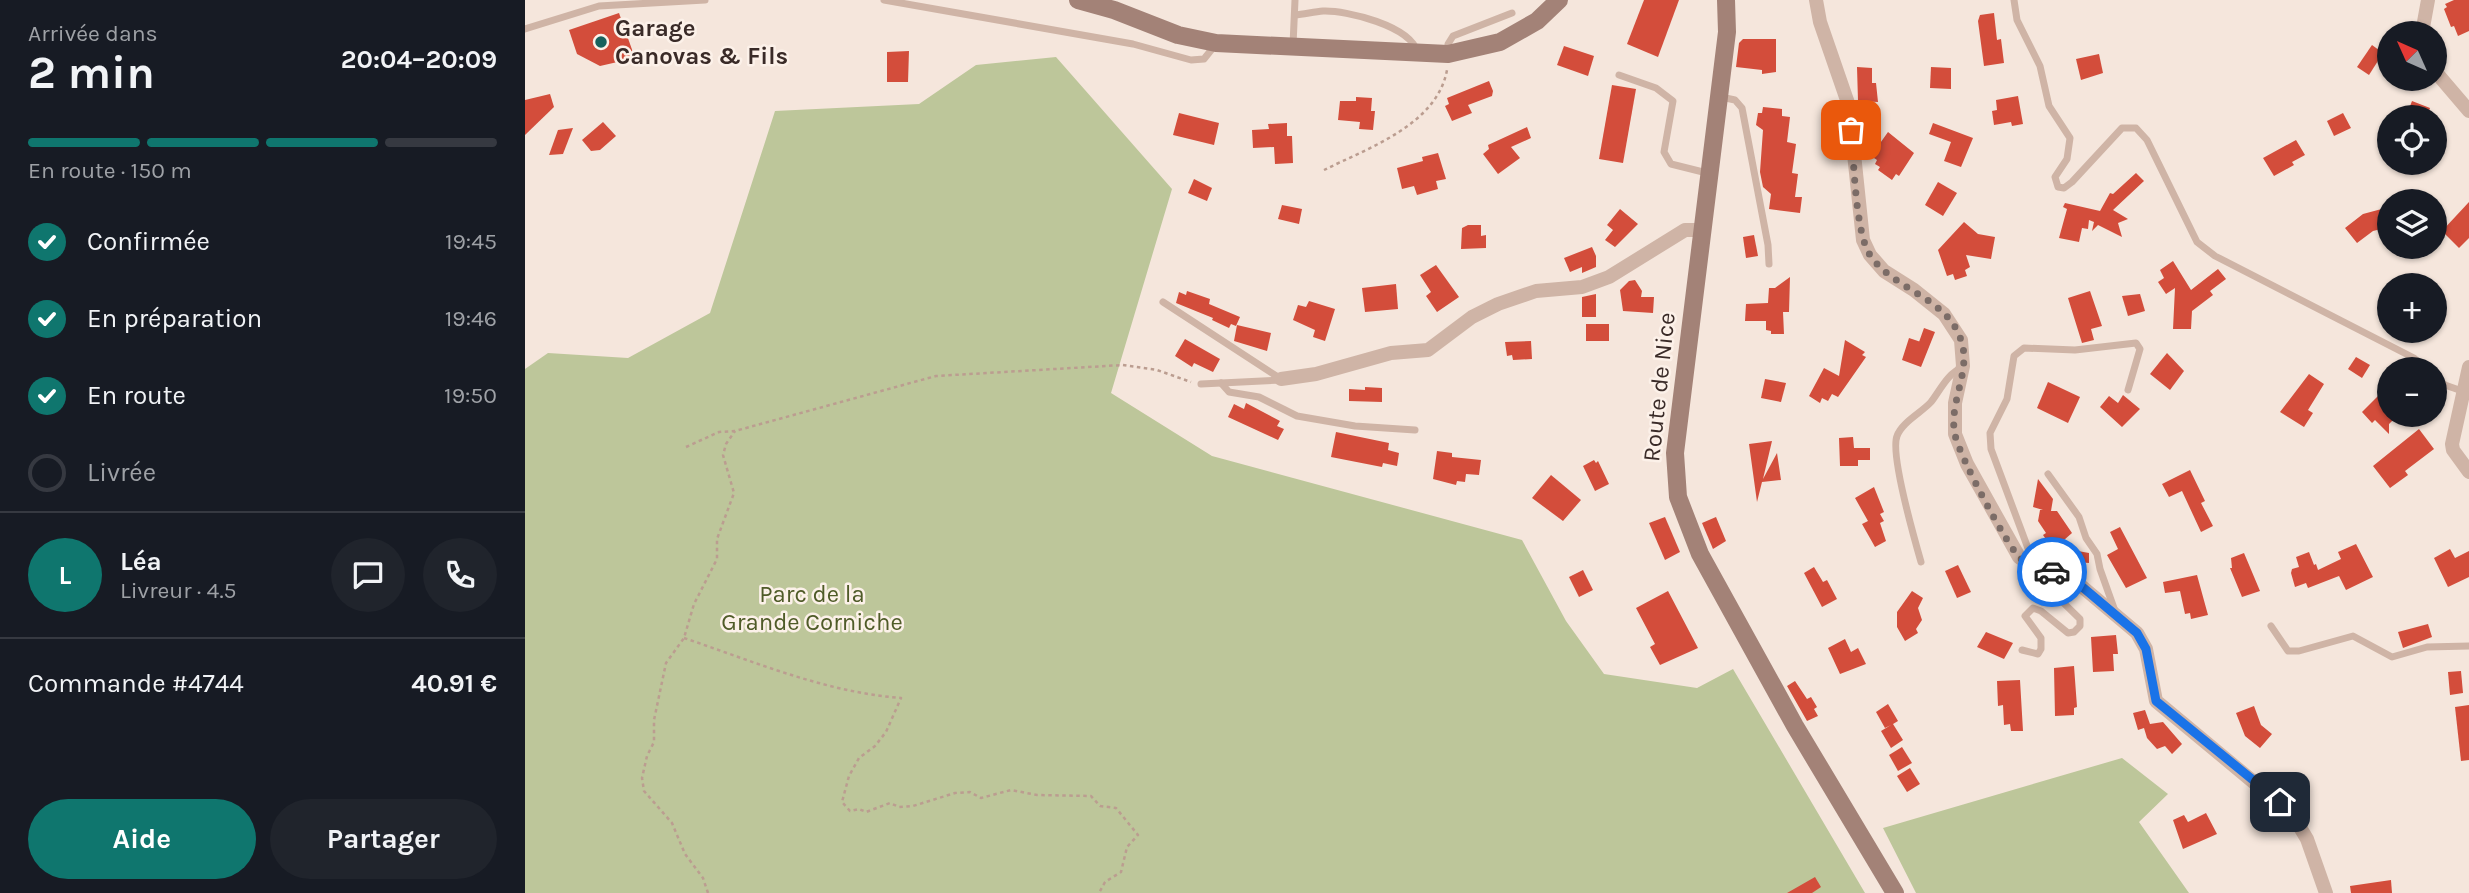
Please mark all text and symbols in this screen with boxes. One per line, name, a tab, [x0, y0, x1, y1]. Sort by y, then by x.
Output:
place label: Garage Canovas & Fils	[615, 14, 788, 70]
text: Arrivée dans	[28, 20, 158, 47]
north arrow	[2377, 21, 2447, 91]
map controls	[2377, 21, 2447, 427]
marker: Garage Canovas & Fils	[593, 34, 609, 50]
text: 20:04–20:09	[341, 44, 497, 75]
text: 2 min	[28, 46, 155, 100]
pin	[1821, 100, 1881, 160]
button: locate	[2377, 105, 2447, 175]
icon: bag	[1832, 111, 1870, 149]
text: En route · 150 m	[28, 157, 192, 184]
button: layers	[2377, 189, 2447, 259]
icon: check	[28, 223, 66, 261]
text: Confirmée	[87, 226, 210, 257]
text: 19:45	[445, 228, 497, 255]
button: +	[2377, 273, 2447, 343]
icon: check	[28, 300, 66, 338]
text: En préparation	[87, 303, 262, 334]
text: 19:46	[445, 305, 497, 332]
street label: Route de Nice	[1637, 311, 1681, 463]
button: −	[2377, 357, 2447, 427]
icon: check	[28, 377, 66, 415]
text: En route	[87, 380, 186, 411]
text: 19:50	[444, 382, 497, 409]
text: Livrée	[87, 457, 156, 488]
courier	[2017, 537, 2087, 607]
button: chat	[331, 538, 405, 612]
button: phone	[423, 538, 497, 612]
text: Léa	[120, 546, 162, 577]
icon: car	[2033, 553, 2071, 591]
text: L	[59, 560, 71, 591]
text: Livreur · 4.5	[120, 577, 237, 604]
park label: Parc de la Grande Corniche	[721, 580, 903, 636]
text: Commande #4744	[28, 668, 244, 699]
text: 40.91 €	[411, 668, 497, 699]
pin	[2250, 772, 2310, 832]
icon: home	[2261, 783, 2299, 821]
button: Aide	[28, 799, 256, 879]
button: Partager	[270, 799, 497, 879]

